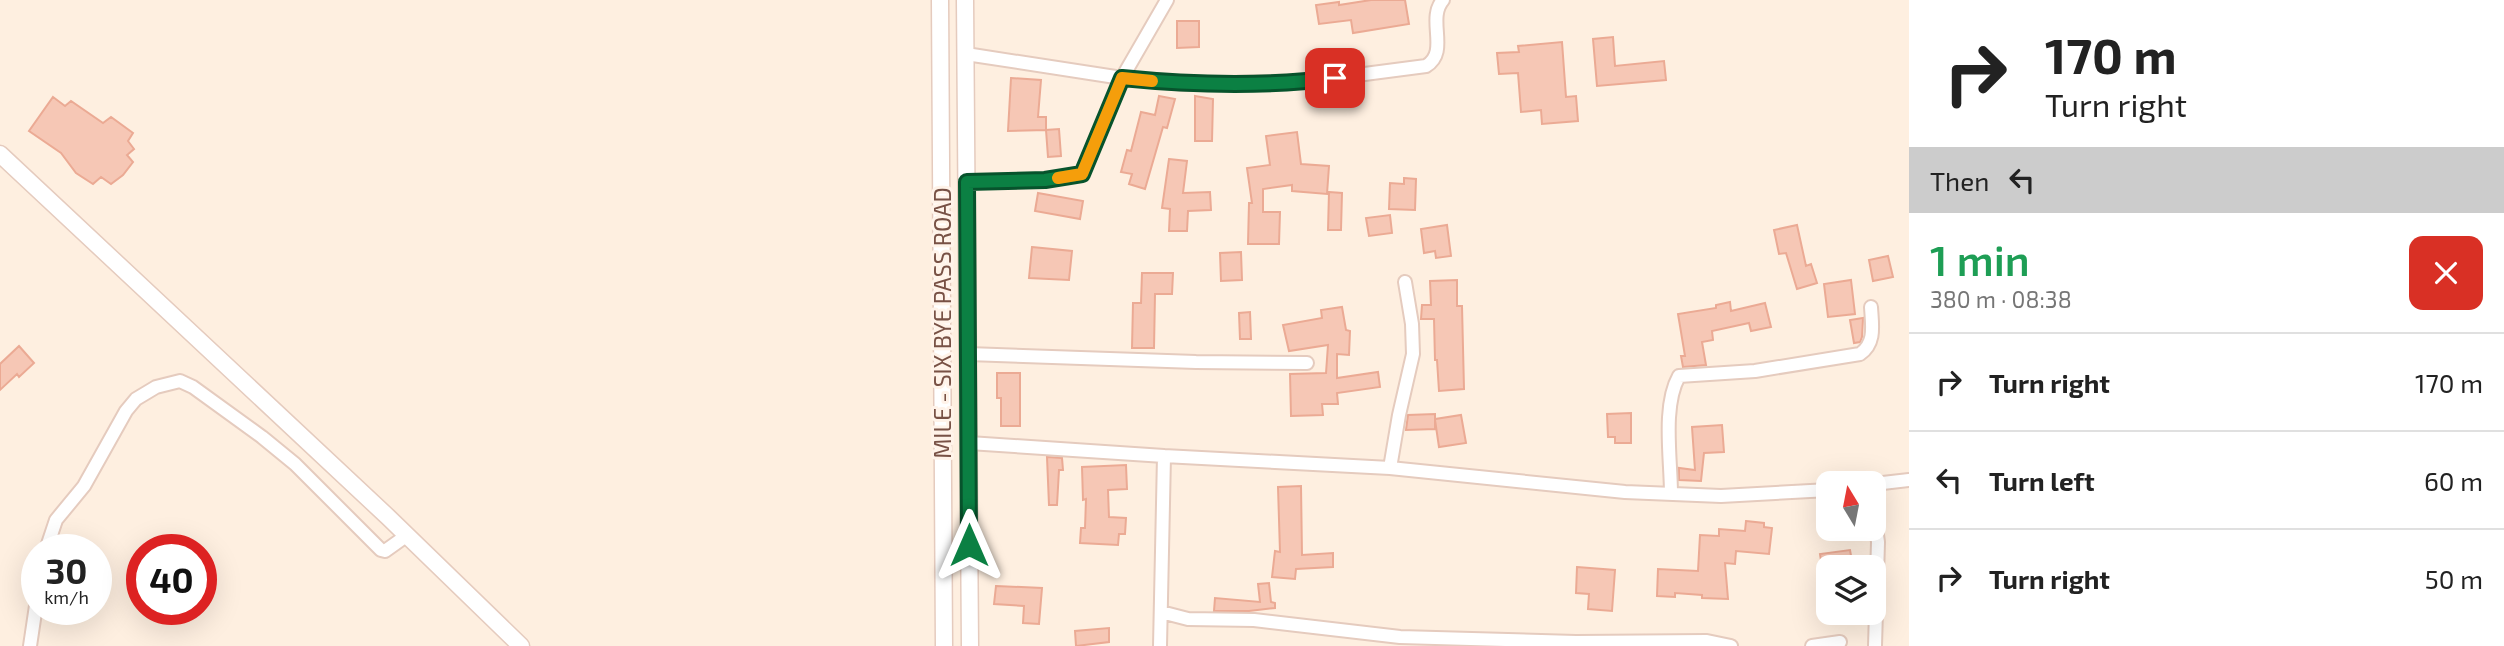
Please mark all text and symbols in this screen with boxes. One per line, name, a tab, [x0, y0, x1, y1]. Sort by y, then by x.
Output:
text: 170 m	[2045, 25, 2177, 84]
icon: right	[1930, 28, 2021, 119]
pin	[1305, 48, 1365, 108]
icon: arrive	[1316, 59, 1354, 97]
text: Turn right	[2045, 85, 2187, 123]
icon: left	[2003, 161, 2041, 199]
text: Then	[1930, 165, 1989, 196]
street label: MILE - SIX BYE PASS ROAD	[928, 187, 956, 459]
text: 1 min	[1930, 234, 2030, 284]
button: close	[2409, 236, 2483, 310]
text: 380 m · 08:38	[1930, 285, 2072, 313]
icon: right	[1930, 363, 1968, 401]
text: Turn right	[1989, 367, 2110, 398]
text: 170 m	[2415, 367, 2483, 398]
icon: left	[1930, 461, 1968, 499]
text: Turn left	[1989, 465, 2095, 496]
text: 60 m	[2424, 465, 2483, 496]
north arrow	[1816, 471, 1886, 541]
map controls	[1816, 471, 1886, 625]
position arrow	[932, 508, 1006, 582]
speed limit sign: 40	[126, 534, 217, 625]
text: 30	[46, 549, 87, 591]
button: layers	[1816, 555, 1886, 625]
icon: right	[1930, 559, 1968, 597]
text: Turn right	[1989, 563, 2110, 594]
text: 50 m	[2425, 563, 2483, 594]
text: km/h	[44, 586, 89, 608]

